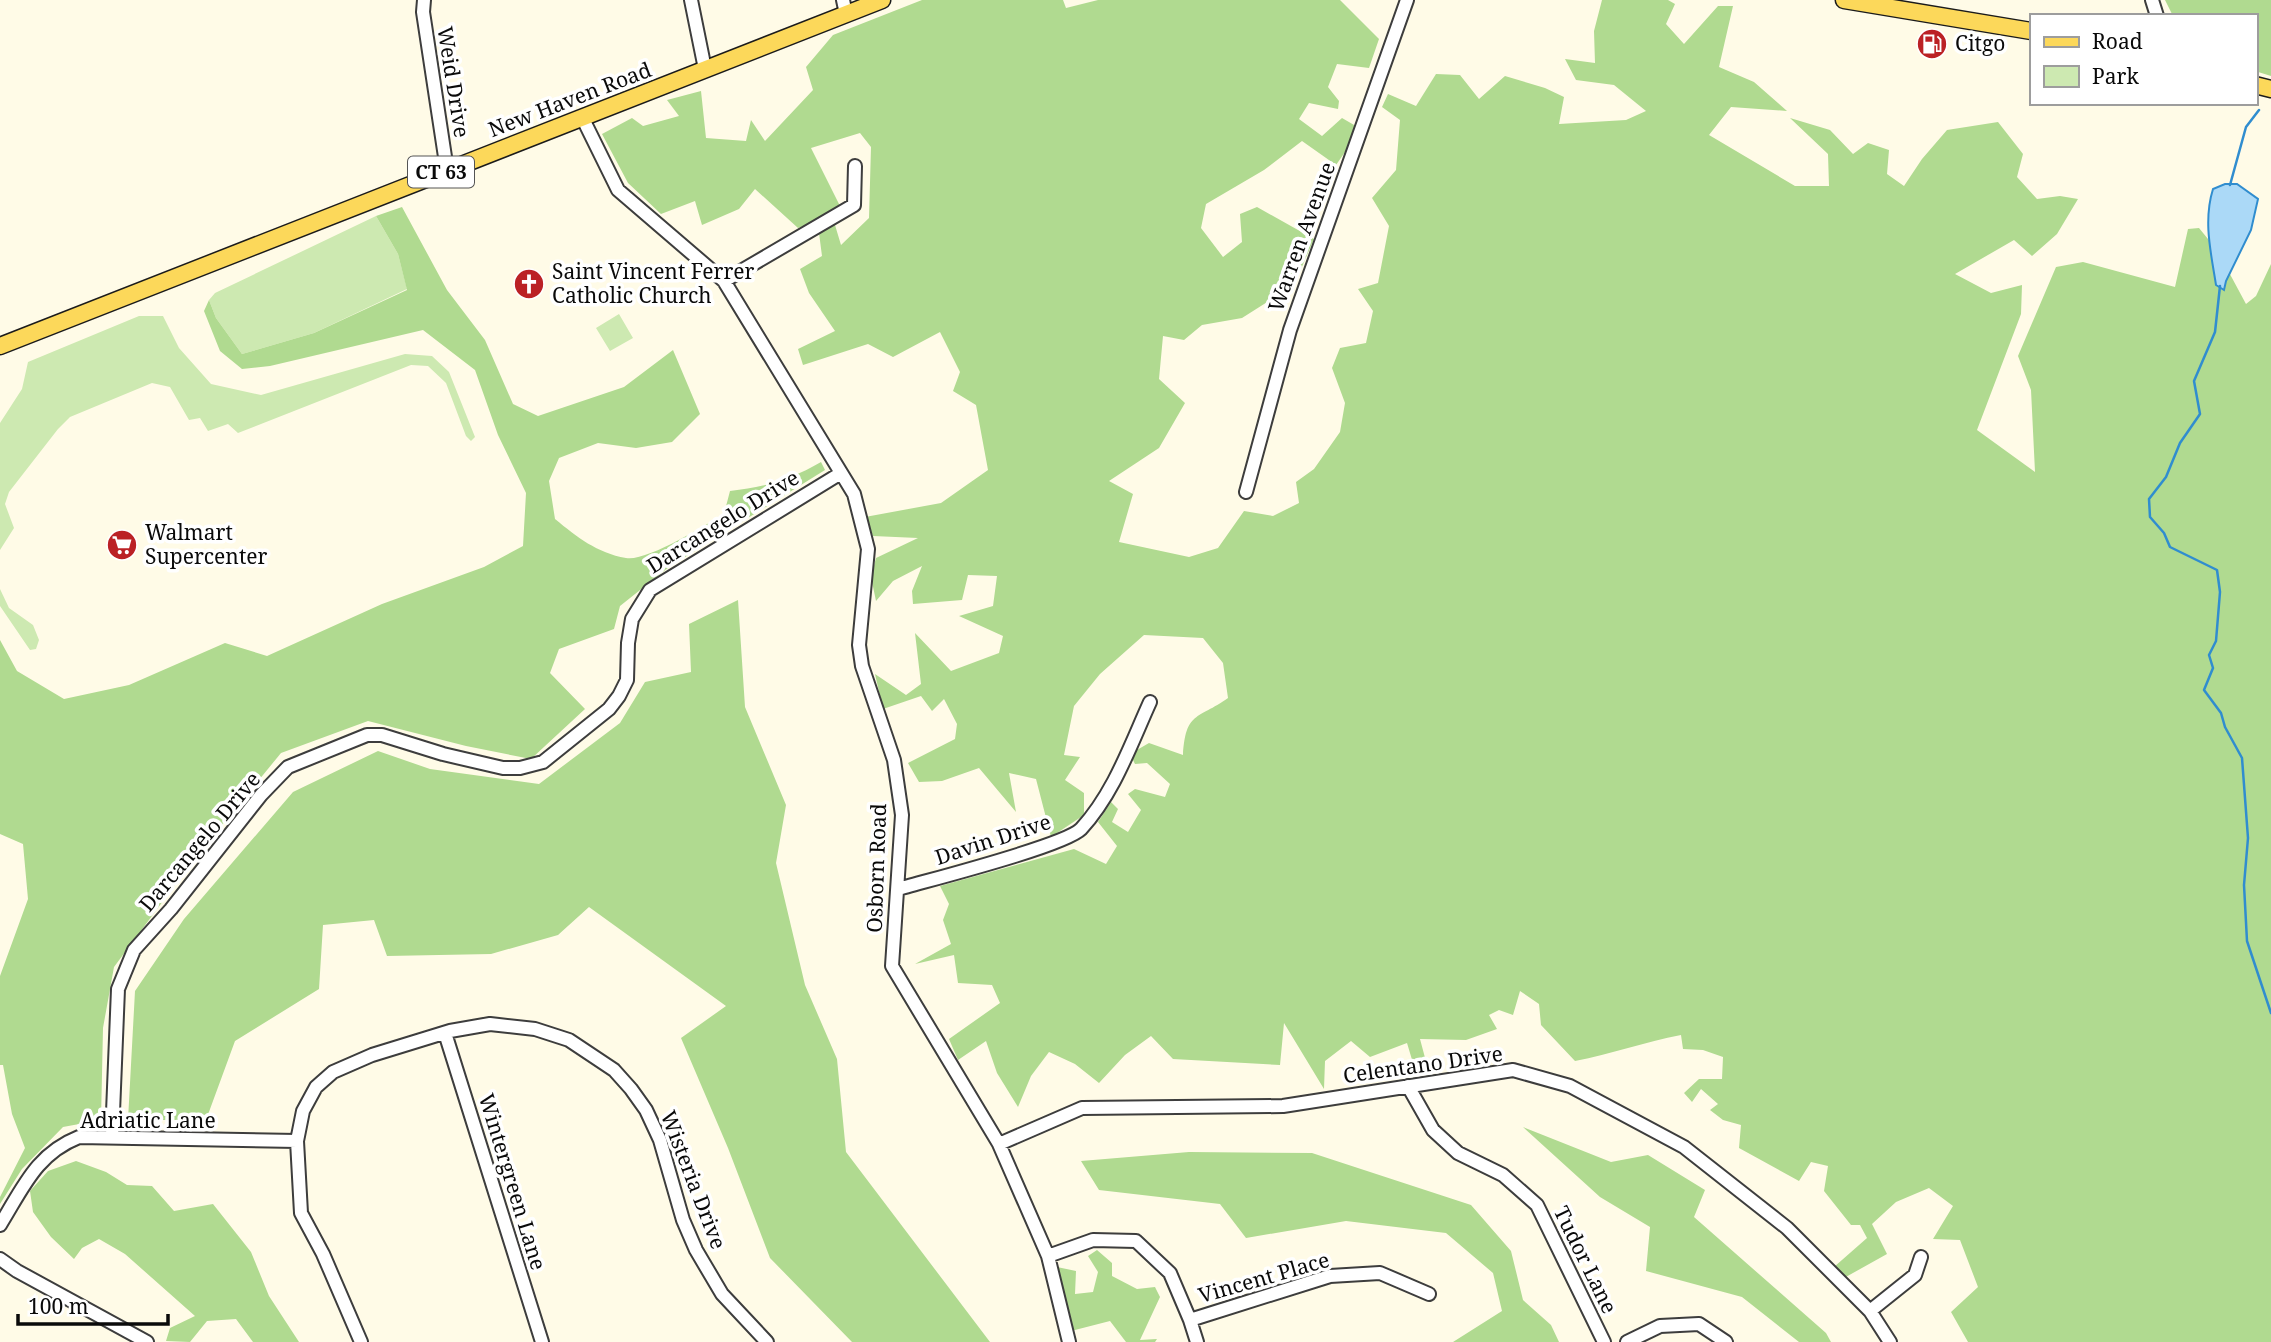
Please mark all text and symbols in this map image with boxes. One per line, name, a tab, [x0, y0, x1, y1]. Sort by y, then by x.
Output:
legend	[2030, 14, 2257, 105]
street label: Weid Drive	[431, 24, 477, 139]
fuel station icon: Citgo	[1915, 27, 1949, 61]
text: Road	[2092, 27, 2143, 55]
place label: Citgo	[1955, 29, 2005, 57]
street label: New Haven Road	[484, 55, 655, 143]
text: Park	[2092, 62, 2139, 90]
road number: CT 63	[408, 156, 474, 188]
street label: Warren Avenue	[1261, 158, 1341, 315]
place label: Saint Vincent Ferrer Catholic Church	[552, 257, 755, 309]
church icon: Saint Vincent Ferrer Catholic Church	[512, 267, 546, 301]
street label: Darcangelo Drive	[641, 463, 804, 579]
place label: Walmart Supercenter	[145, 518, 268, 570]
supermarket icon: Walmart Supercenter	[105, 528, 139, 562]
street label: Darcangelo Drive	[132, 765, 266, 917]
street label: Osborn Road	[860, 803, 892, 933]
street label: Davin Drive	[931, 807, 1054, 871]
street label: Celentano Drive	[1341, 1039, 1505, 1089]
street label: Wintergreen Lane	[473, 1090, 553, 1273]
street label: Adriatic Lane	[80, 1106, 216, 1134]
street label: Wisteria Drive	[655, 1106, 733, 1253]
street label: Tudor Lane	[1548, 1201, 1624, 1318]
street label: Vincent Place	[1195, 1245, 1332, 1309]
scale bar	[18, 1282, 168, 1326]
text: 100 m	[28, 1292, 89, 1320]

